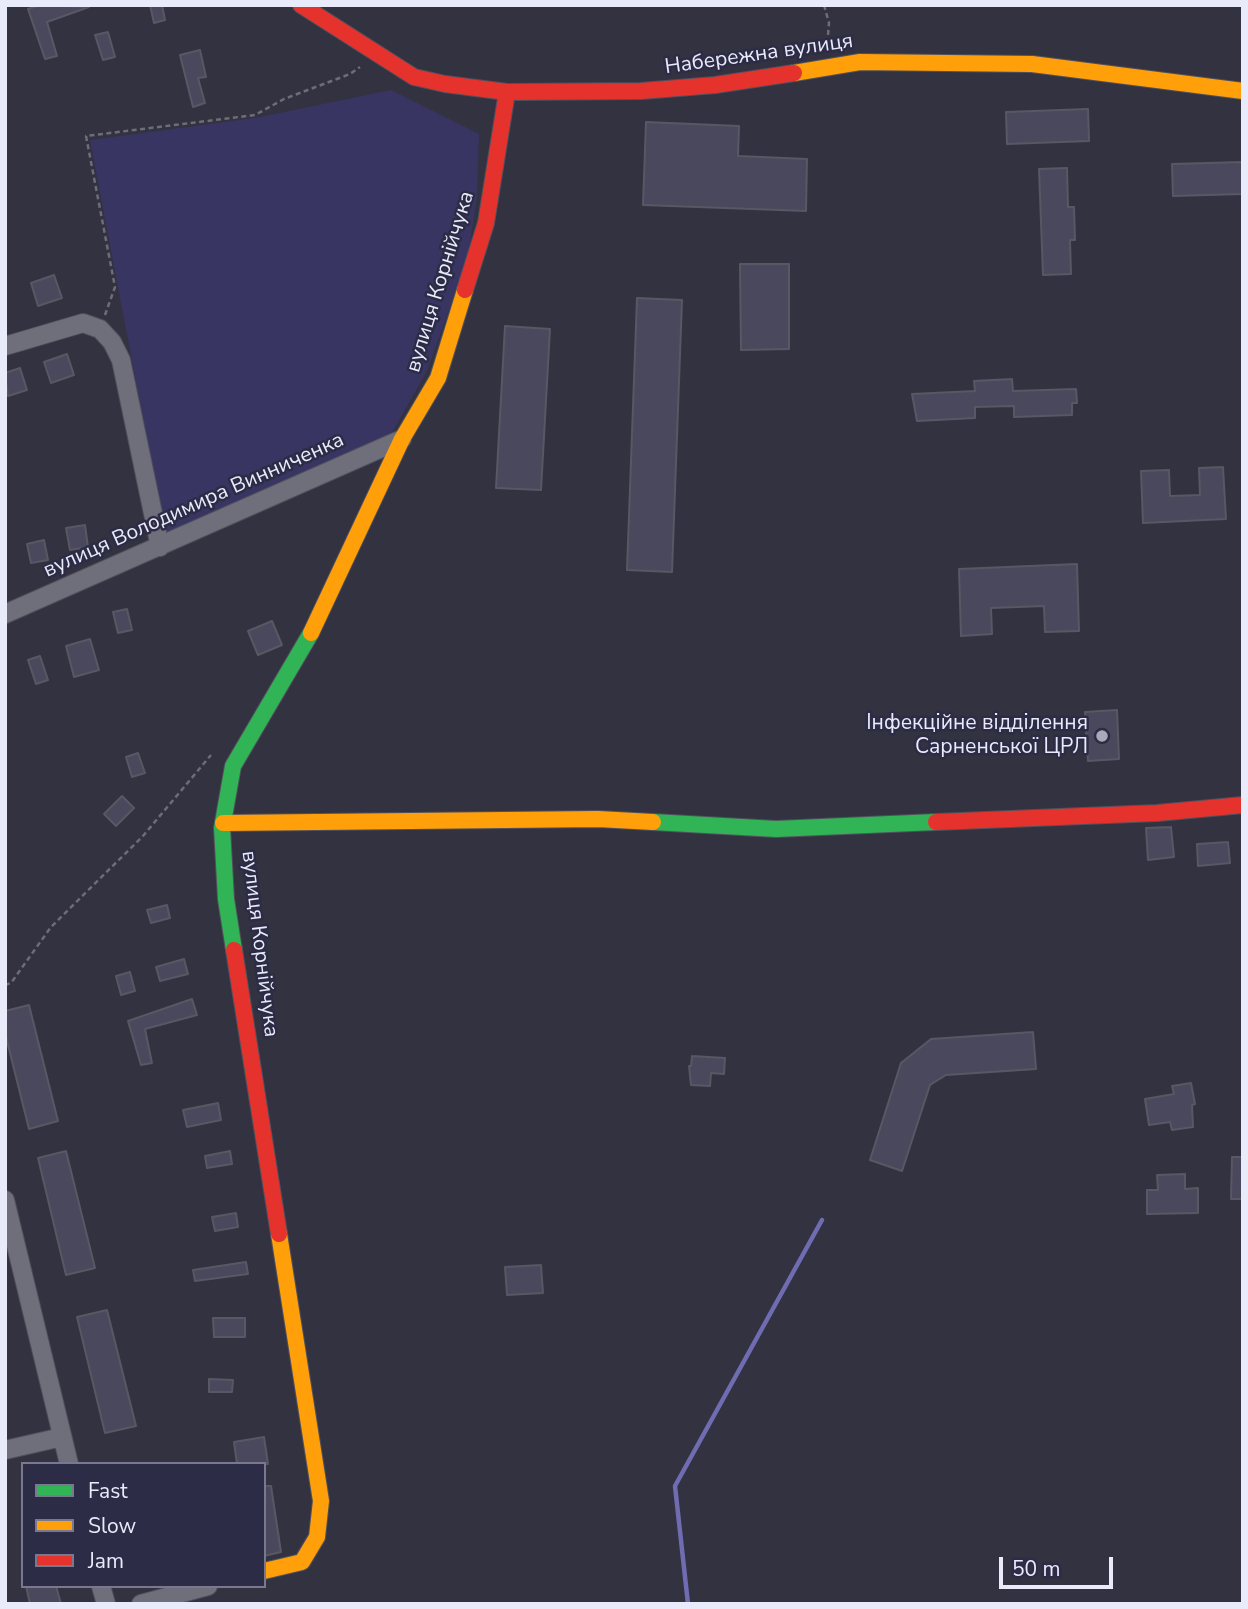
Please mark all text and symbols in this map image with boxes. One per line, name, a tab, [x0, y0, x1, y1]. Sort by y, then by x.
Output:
street label: Набережна вулиця	[663, 29, 855, 81]
street label: вулиця Корнійчука	[402, 189, 480, 375]
street label: вулиця Володимира Винниченка	[40, 428, 348, 584]
place label: Інфекційне відділення Сарненської ЦРЛ	[866, 711, 1088, 761]
marker: Інфекційне відділення Сарненської ЦРЛ	[1094, 728, 1110, 744]
street label: вулиця Корнійчука	[235, 849, 283, 1039]
legend	[21, 1462, 266, 1588]
text: Fast	[88, 1477, 128, 1505]
text: Slow	[88, 1512, 136, 1540]
scale bar	[1003, 1542, 1117, 1586]
text: Jam	[88, 1547, 124, 1575]
text: 50 m	[1012, 1555, 1061, 1583]

